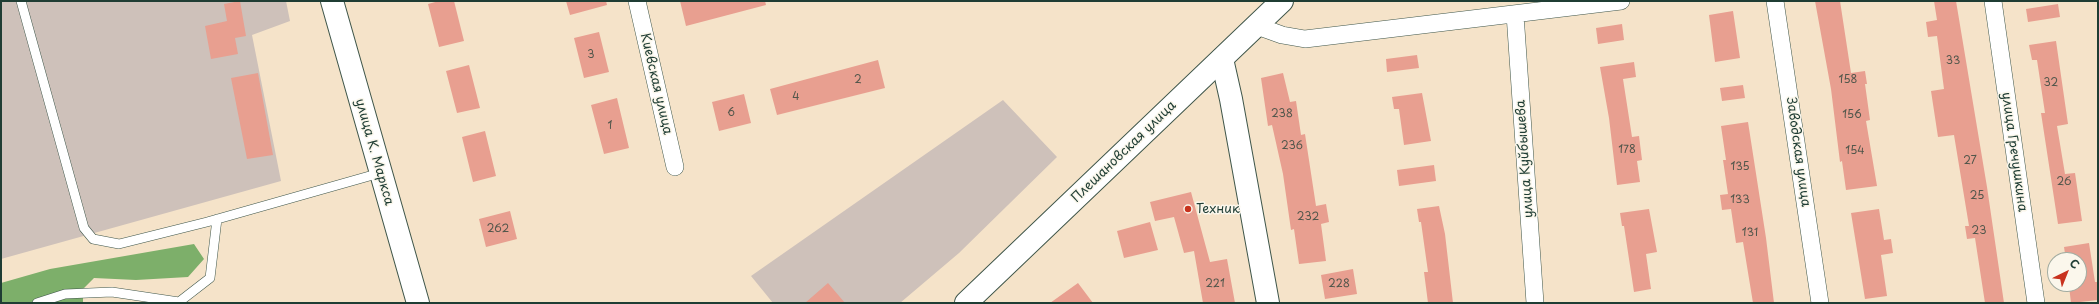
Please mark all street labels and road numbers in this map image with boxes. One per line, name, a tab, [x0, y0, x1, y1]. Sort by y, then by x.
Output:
street label: Киевская улица	[637, 32, 675, 136]
street label: улица Гречушкина	[1998, 91, 2030, 213]
street label: Заводская улица	[1783, 96, 1813, 208]
street label: улица К. Маркса	[351, 97, 397, 207]
street label: Плешановская улица	[1068, 98, 1180, 206]
street label: улица Куйбышева	[1513, 99, 1537, 219]

